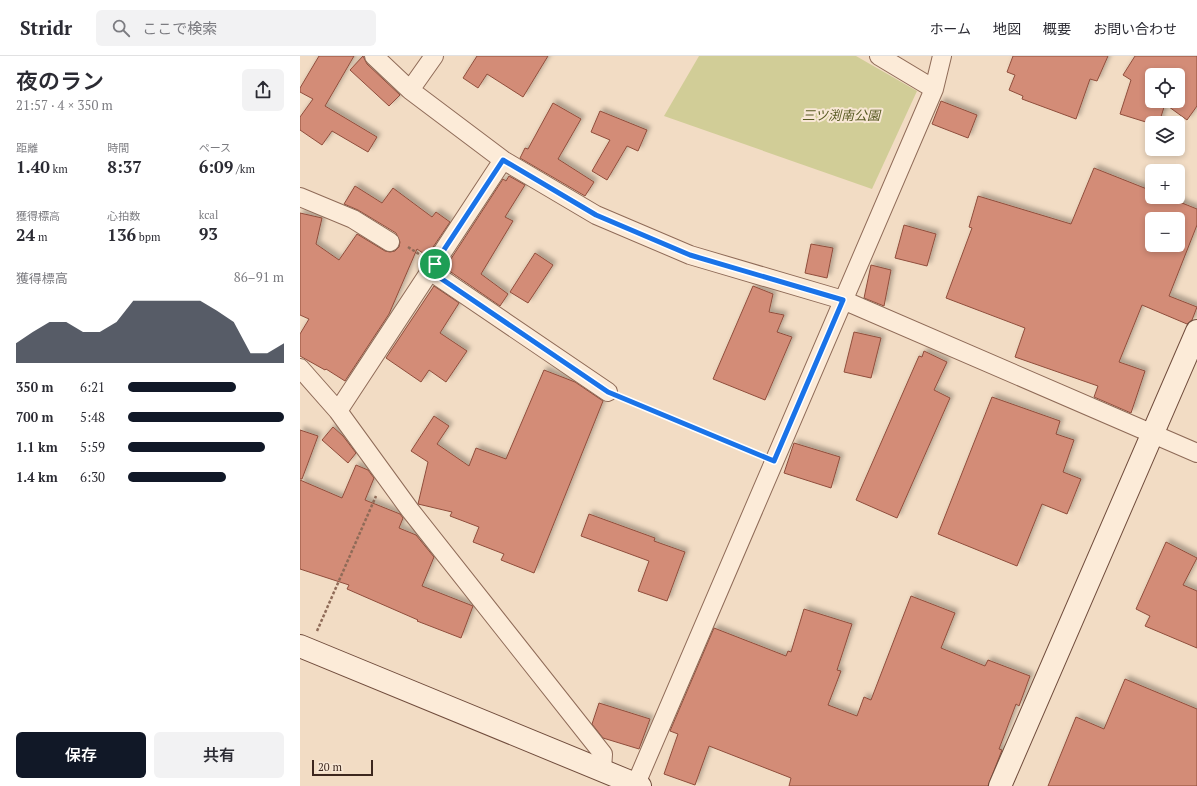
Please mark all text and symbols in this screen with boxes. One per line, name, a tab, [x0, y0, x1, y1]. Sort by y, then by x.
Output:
search box	[96, 10, 376, 46]
text: Stridr	[20, 15, 72, 40]
icon: search	[110, 17, 132, 39]
text: ここで検索	[142, 18, 217, 38]
text: ホーム	[929, 19, 971, 38]
text: 地図	[993, 19, 1021, 38]
text: 概要	[1043, 19, 1071, 38]
text: お問い合わせ	[1093, 19, 1177, 38]
text: 夜のラン	[16, 66, 104, 95]
map controls	[1145, 68, 1185, 252]
button: locate	[1145, 68, 1185, 108]
button: share	[242, 69, 284, 111]
text: 21:57 · 4 × 350 m	[16, 96, 113, 114]
park label: 三ツ渕南公園	[802, 106, 882, 124]
button: layers	[1145, 116, 1185, 156]
text: 距離	[16, 141, 38, 155]
text: 時間	[107, 141, 129, 155]
text: ペース	[199, 141, 231, 155]
text: 1.40	[16, 155, 50, 178]
text: 8:37	[107, 155, 142, 178]
text: 6:09	[199, 155, 233, 178]
text: km	[50, 162, 68, 176]
text: /km	[233, 162, 255, 176]
button: +	[1145, 164, 1185, 204]
text: kcal	[199, 208, 218, 222]
text: 獲得標高	[16, 209, 60, 223]
text: 心拍数	[107, 209, 140, 223]
button: −	[1145, 212, 1185, 252]
text: 93	[199, 222, 218, 245]
text: 24	[16, 223, 35, 246]
text: 136	[107, 223, 136, 246]
text: m	[35, 230, 47, 244]
text: bpm	[136, 230, 161, 244]
pin	[418, 247, 452, 281]
icon: arrive	[424, 253, 446, 275]
text: 86–91 m	[234, 268, 284, 286]
text: 獲得標高	[16, 269, 68, 287]
text: 350 m	[16, 378, 54, 396]
text: 6:21	[80, 378, 105, 396]
text: 700 m	[16, 408, 54, 426]
text: 5:48	[80, 408, 105, 426]
text: 1.1 km	[16, 438, 58, 456]
text: 5:59	[80, 438, 105, 456]
text: 1.4 km	[16, 468, 58, 486]
text: 6:30	[80, 468, 105, 486]
button: 保存	[16, 732, 146, 778]
button: 共有	[154, 732, 284, 778]
scale bar	[312, 758, 373, 777]
text: 20 m	[318, 760, 342, 774]

